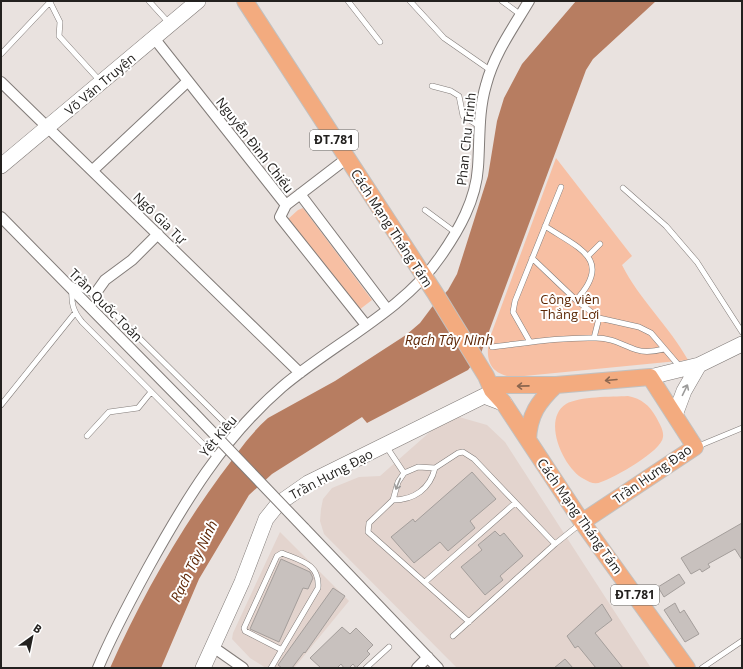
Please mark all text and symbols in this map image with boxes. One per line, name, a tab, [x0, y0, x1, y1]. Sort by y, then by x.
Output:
street label: Võ Văn Truyện	[61, 49, 139, 119]
street label: Phan Chu Trinh	[452, 92, 480, 186]
street label: Nguyễn Đình Chiểu	[212, 93, 298, 197]
road number: ĐT.781	[310, 130, 358, 150]
street label: Cách Mạng Tháng Tám	[347, 165, 437, 291]
street label: Ngô Gia Tự	[130, 188, 191, 249]
street label: Trần Quốc Toản	[65, 264, 147, 346]
park label: Công viên Thắng Lợi	[540, 290, 600, 323]
water label: Rạch Tây Ninh	[405, 330, 493, 349]
one-way arrow	[605, 376, 618, 384]
one-way arrow	[517, 382, 530, 389]
one-way arrow	[682, 384, 689, 396]
street label: Yết Kiêu	[195, 411, 241, 461]
street label: Trần Hưng Đạo	[609, 440, 695, 508]
street label: Trần Hưng Đạo	[286, 444, 376, 504]
street label: Cách Mạng Tháng Tám	[533, 455, 627, 577]
one-way arrow	[393, 478, 401, 490]
water label: Rạch Tây Ninh	[166, 517, 221, 605]
road number: ĐT.781	[611, 585, 659, 605]
north arrow	[12, 617, 52, 657]
text: B	[31, 620, 45, 636]

